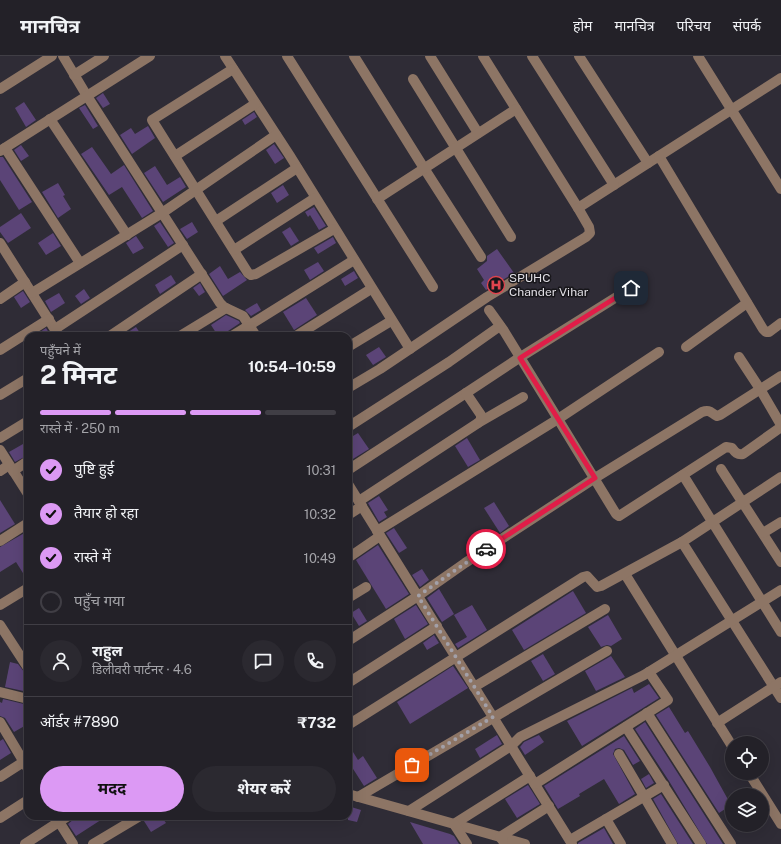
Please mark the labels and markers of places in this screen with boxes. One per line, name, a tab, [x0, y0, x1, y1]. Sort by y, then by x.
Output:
place label: SPUHC Chander Vihar	[509, 271, 589, 299]
pin	[614, 271, 648, 305]
hospital icon: SPUHC Chander Vihar	[486, 275, 506, 295]
pin	[395, 748, 429, 782]

